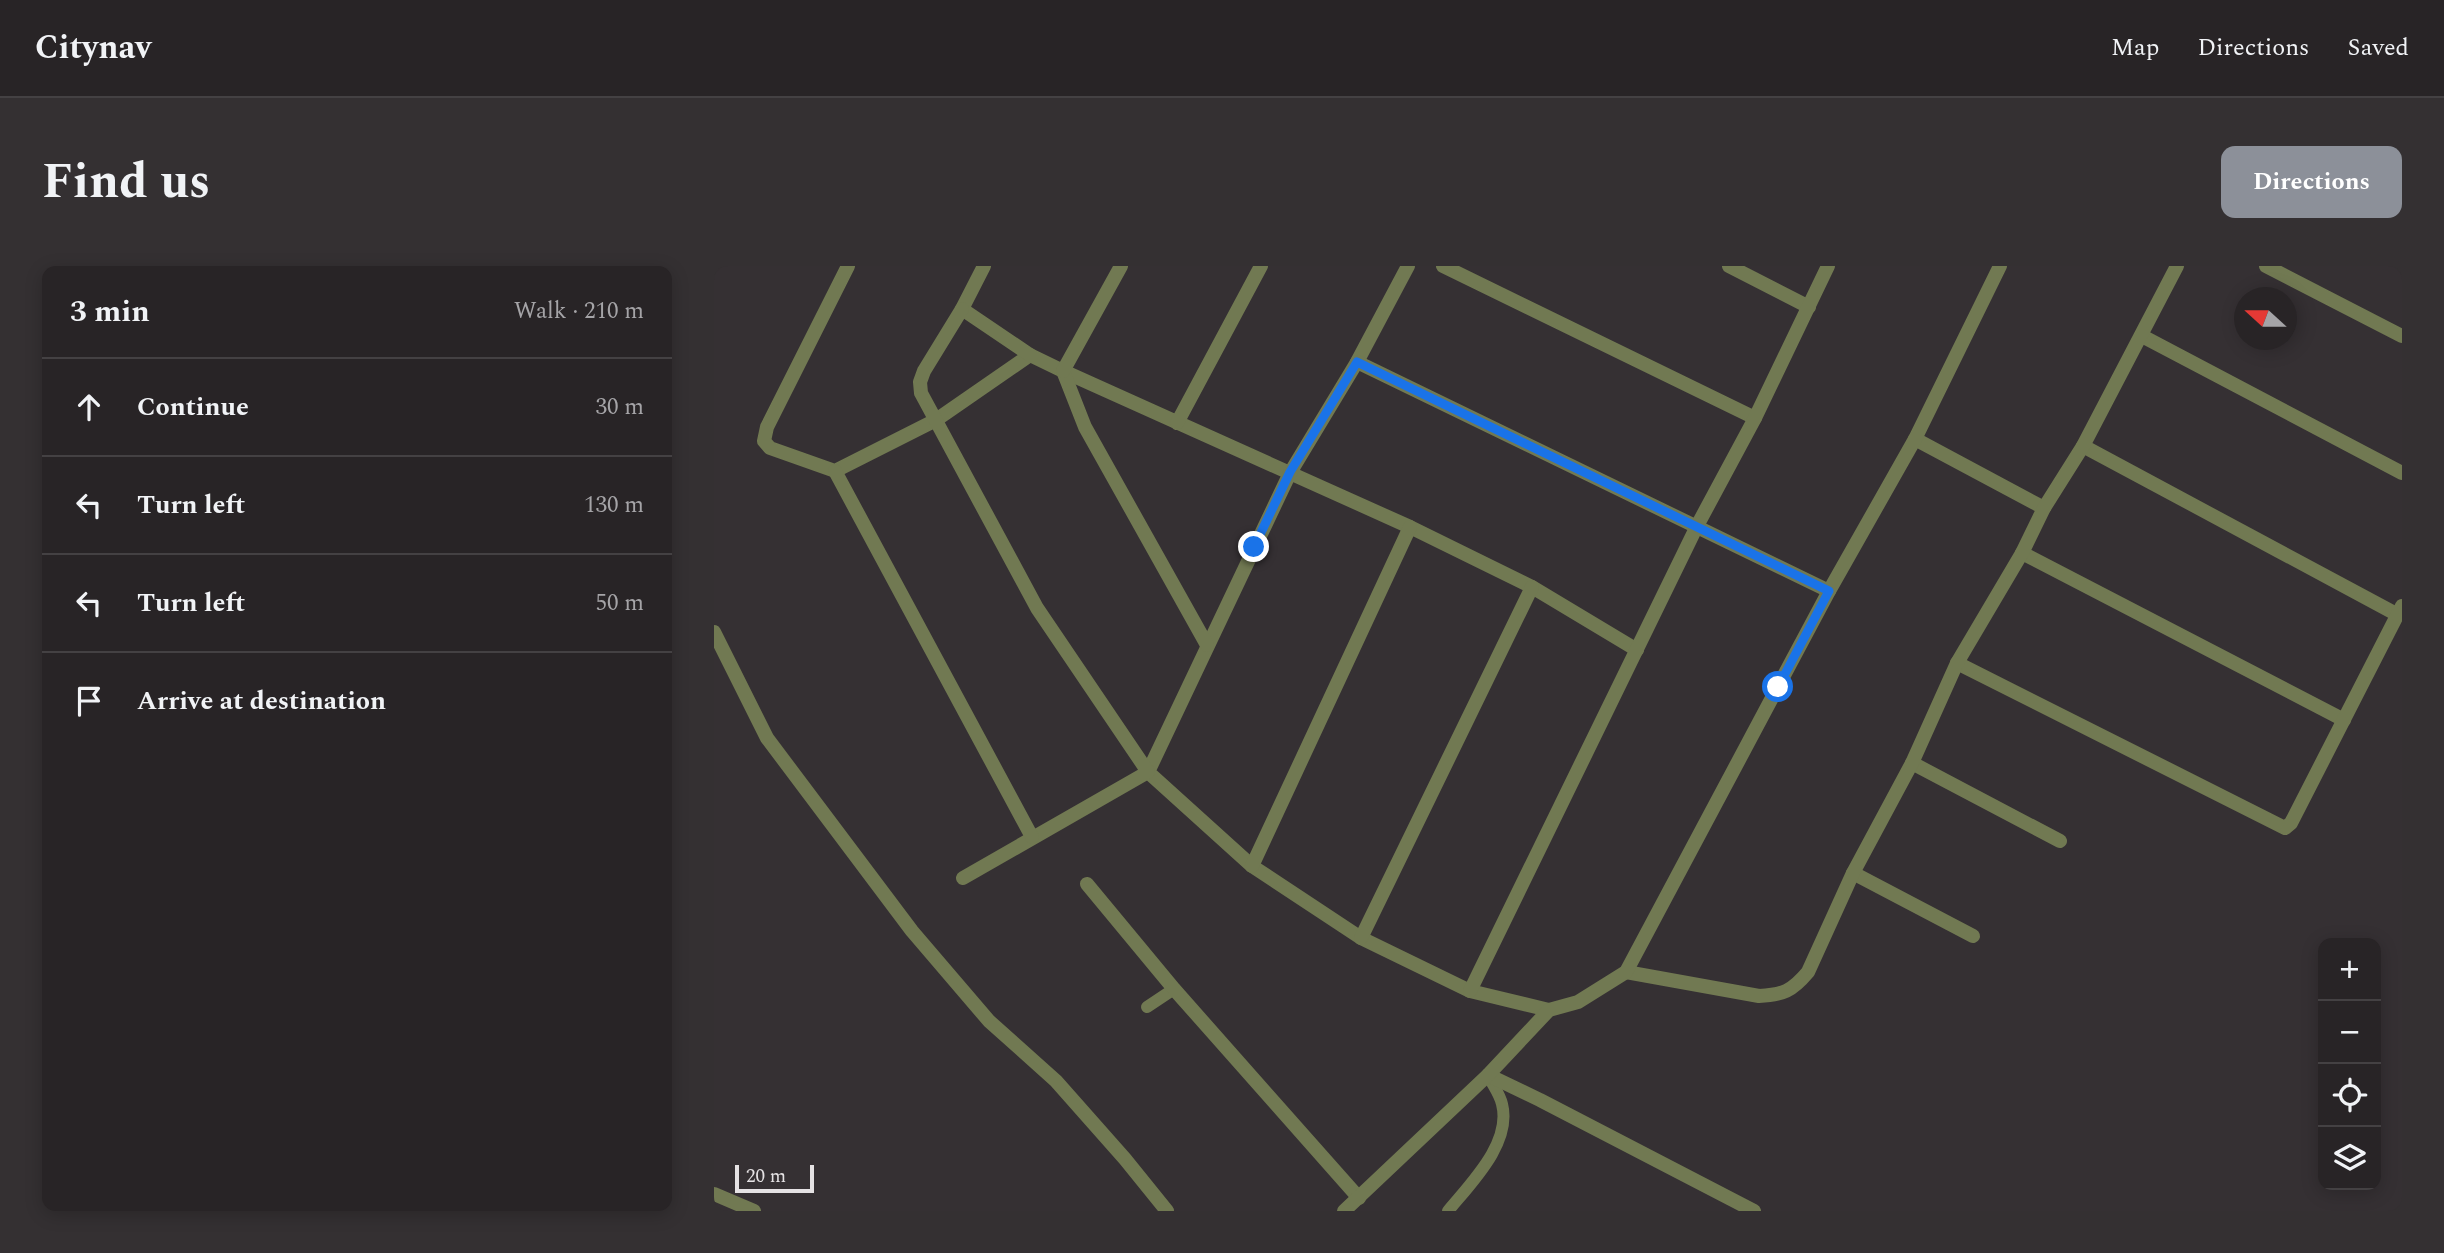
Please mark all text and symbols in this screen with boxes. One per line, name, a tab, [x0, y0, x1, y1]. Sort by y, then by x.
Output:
text: Citynav	[35, 23, 151, 73]
text: Map	[2111, 30, 2159, 66]
text: Directions	[2197, 30, 2309, 66]
text: Saved	[2347, 30, 2409, 66]
text: Find us	[42, 145, 210, 220]
button: Directions	[2221, 146, 2402, 218]
north arrow	[2234, 287, 2297, 350]
text: 3 min	[70, 289, 150, 335]
text: Walk · 210 m	[514, 294, 644, 329]
text: Continue	[137, 387, 249, 427]
icon: ahead	[70, 388, 108, 426]
text: 30 m	[595, 390, 644, 425]
text: Turn left	[137, 485, 245, 525]
icon: left	[70, 486, 108, 524]
text: 130 m	[584, 488, 644, 523]
route end	[1238, 531, 1269, 562]
text: Turn left	[137, 583, 245, 623]
icon: left	[70, 584, 108, 622]
text: 50 m	[595, 586, 644, 621]
route start	[1762, 671, 1793, 702]
text: Arrive at destination	[137, 681, 386, 721]
icon: arrive	[70, 682, 108, 720]
map controls	[2318, 938, 2381, 1190]
button: +	[2318, 938, 2381, 1001]
button: −	[2318, 1001, 2381, 1064]
button: locate	[2318, 1064, 2381, 1127]
button: layers	[2318, 1127, 2381, 1190]
scale bar	[735, 1162, 814, 1194]
text: 20 m	[746, 1162, 786, 1191]

